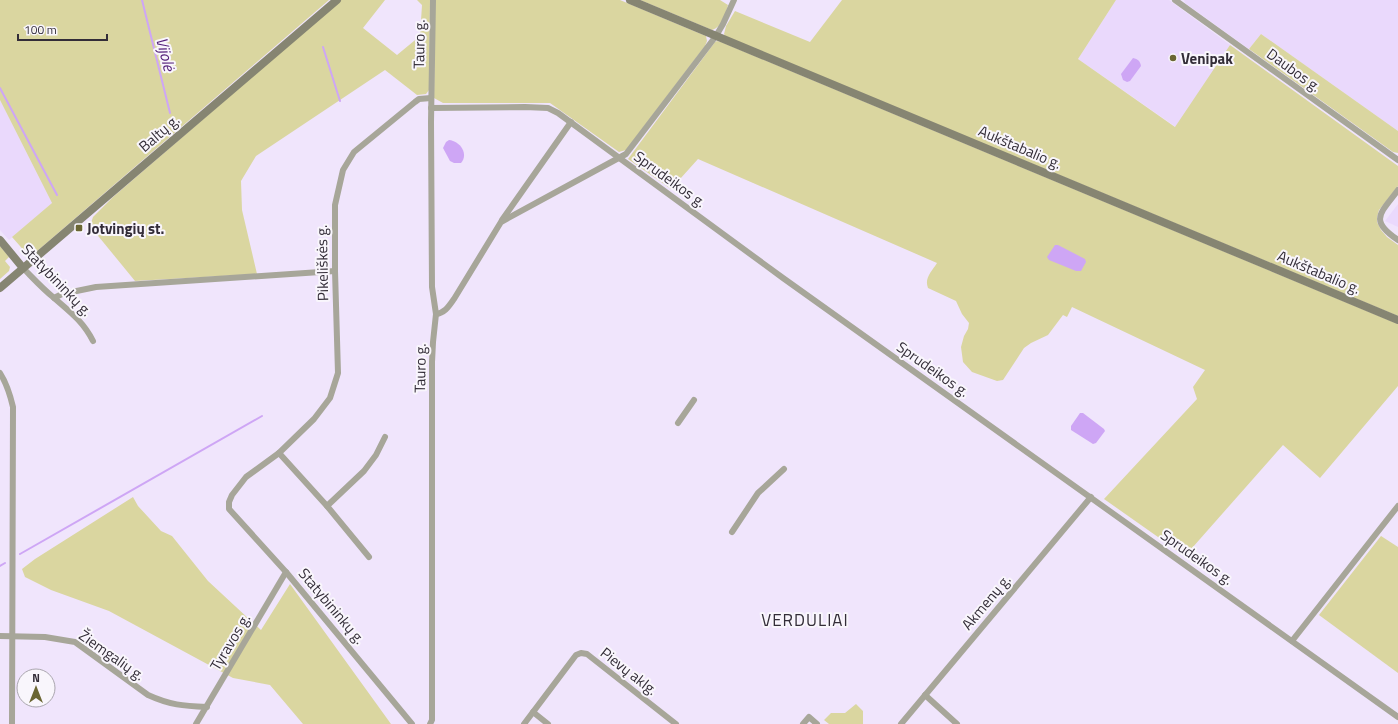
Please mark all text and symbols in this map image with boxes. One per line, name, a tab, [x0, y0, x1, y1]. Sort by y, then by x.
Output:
scale bar	[18, 16, 107, 42]
street label: Tauro g.	[407, 19, 431, 69]
text: 100 m	[24, 20, 57, 39]
water label: Vijolė	[150, 35, 182, 75]
street label: Daubos g.	[1262, 42, 1326, 98]
place label: Venipak	[1181, 47, 1233, 70]
marker: Venipak	[1168, 53, 1178, 63]
street label: Baltų g.	[133, 109, 185, 157]
street label: Aukštabalio g.	[975, 119, 1065, 175]
street label: Sprudeikos g.	[629, 145, 711, 213]
place label: Jotvingių st.	[87, 217, 164, 240]
marker: Jotvingių st.	[74, 223, 84, 233]
street label: Pikeliškės g.	[310, 225, 334, 301]
street label: Statybininkų g.	[16, 238, 98, 322]
street label: Aukštabalio g.	[1274, 244, 1364, 300]
street label: Sprudeikos g.	[892, 335, 974, 403]
street label: Tauro g.	[408, 343, 432, 393]
street label: Sprudeikos g.	[1156, 523, 1238, 591]
street label: Statybininkų g.	[293, 563, 371, 649]
street label: Akmenų g.	[956, 569, 1016, 635]
district label: VERDULIAI	[761, 607, 849, 633]
street label: Tyravos g.	[204, 609, 256, 675]
street label: Žiemgalių g.	[74, 624, 150, 686]
street label: Pievų aklg.	[595, 641, 663, 701]
north arrow	[16, 668, 56, 708]
text: N	[32, 670, 40, 686]

